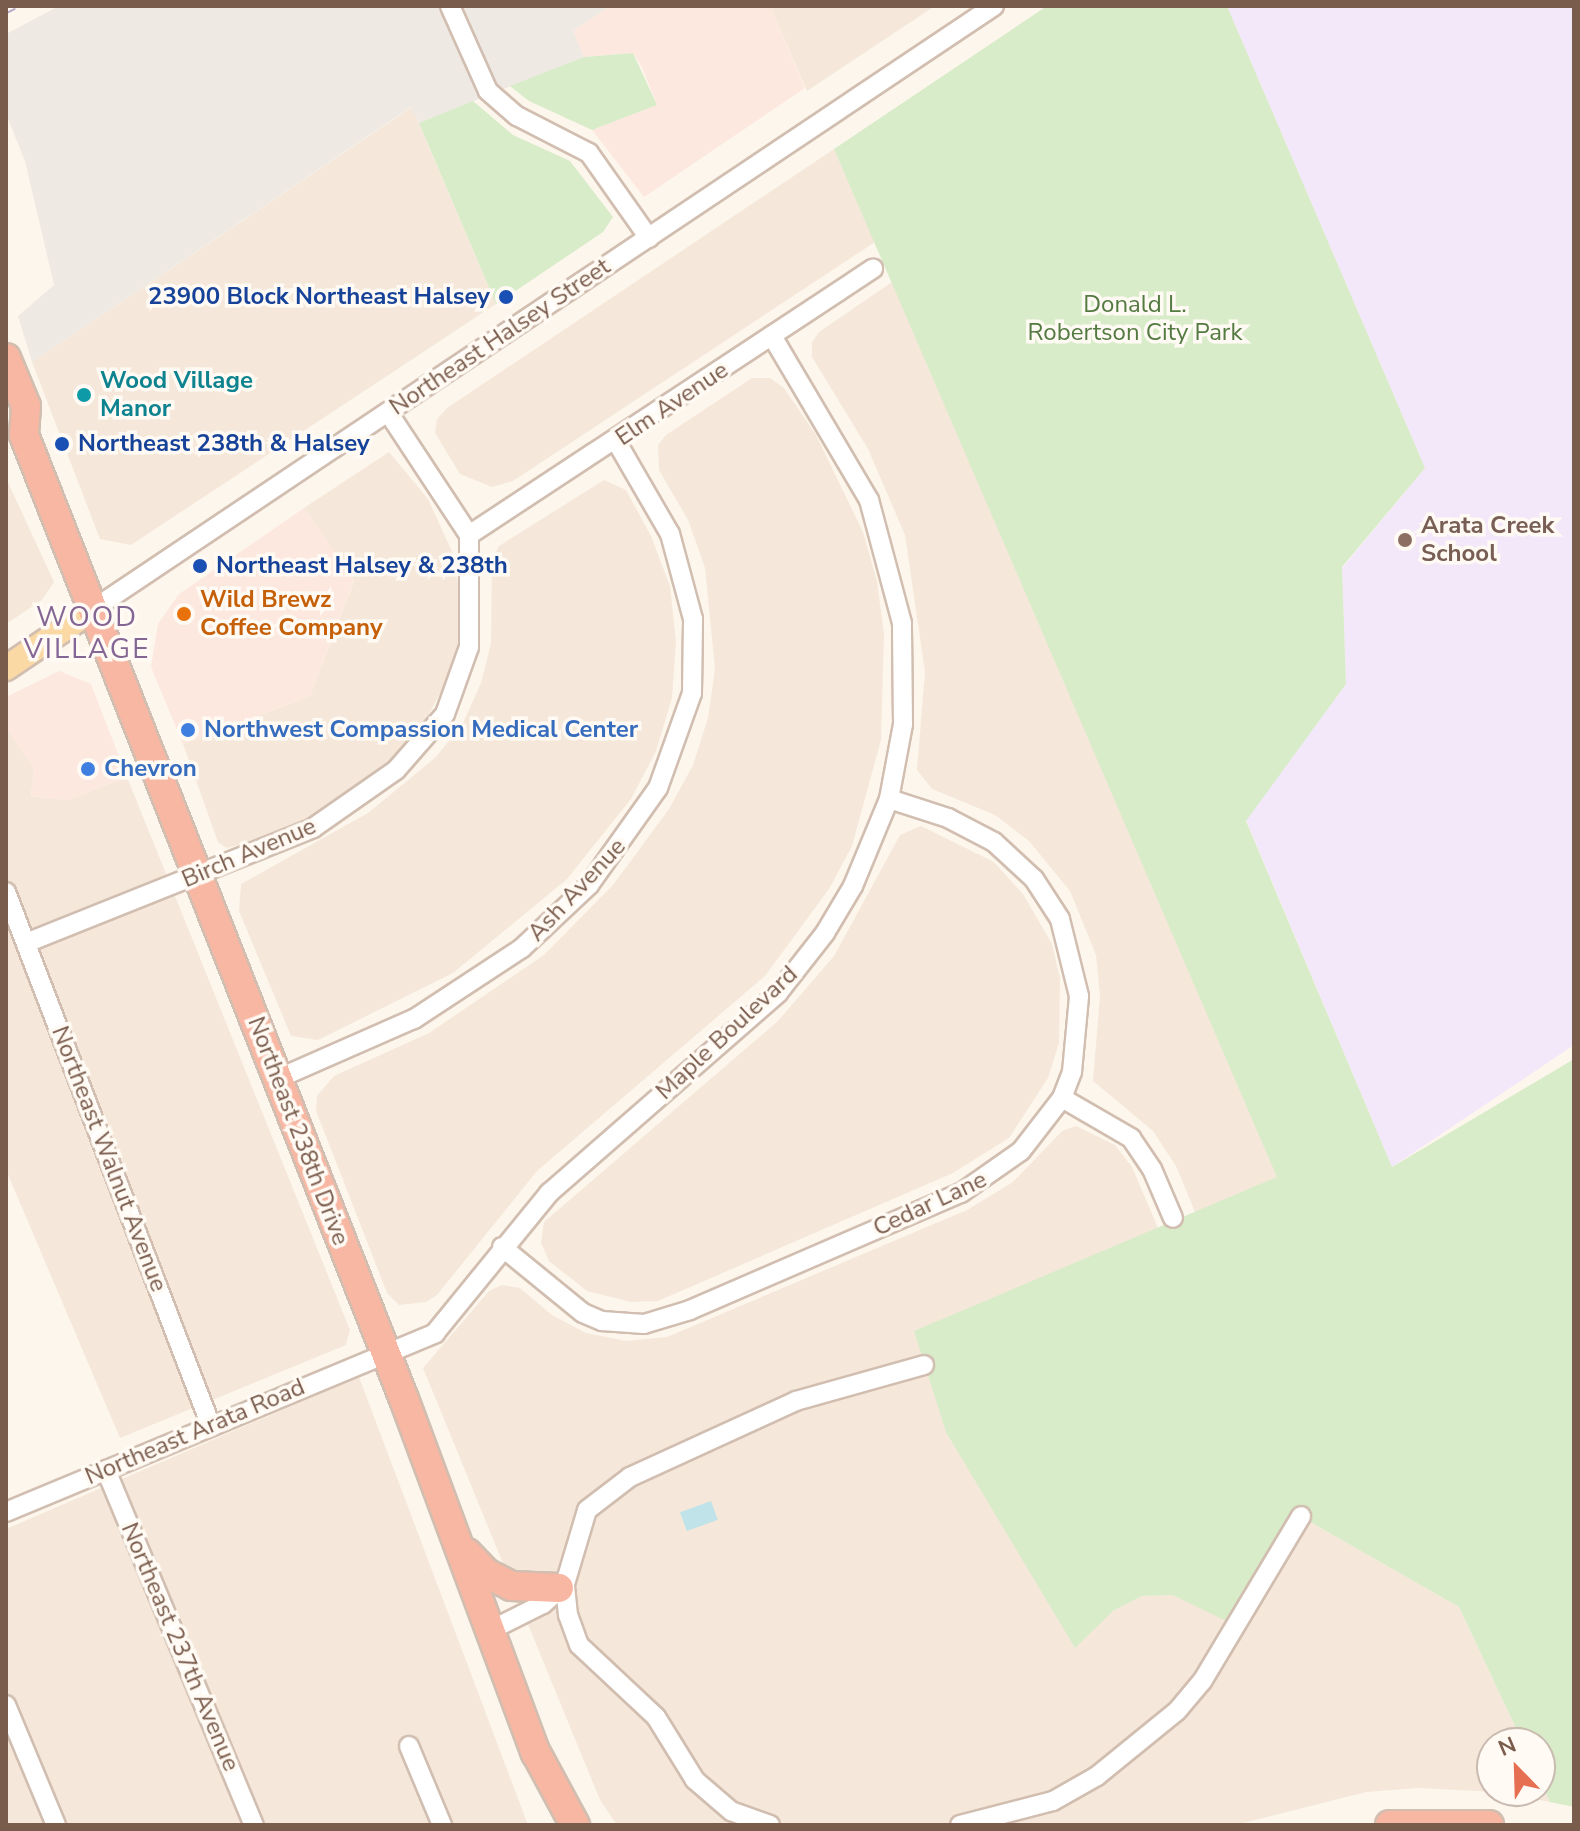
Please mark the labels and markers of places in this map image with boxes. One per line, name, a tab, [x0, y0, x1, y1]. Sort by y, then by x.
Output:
place label: 23900 Block Northeast Halsey	[148, 283, 490, 311]
marker: 23900 Block Northeast Halsey	[497, 288, 515, 306]
place label: Wood Village Manor	[100, 367, 253, 423]
marker: Wood Village Manor	[75, 386, 93, 404]
place label: Northeast 238th & Halsey	[78, 430, 370, 458]
marker: Northeast 238th & Halsey	[53, 435, 71, 453]
place label: Arata Creek School	[1421, 512, 1554, 568]
marker: Arata Creek School	[1396, 531, 1414, 549]
place label: Northeast Halsey & 238th	[216, 552, 508, 580]
marker: Northeast Halsey & 238th	[191, 557, 209, 575]
place label: Wild Brewz Coffee Company	[200, 586, 383, 642]
marker: Wild Brewz Coffee Company	[175, 605, 193, 623]
place label: Northwest Compassion Medical Center	[204, 716, 638, 744]
marker: Northwest Compassion Medical Center	[179, 721, 197, 739]
place label: Chevron	[104, 755, 197, 783]
marker: Chevron	[79, 760, 97, 778]

